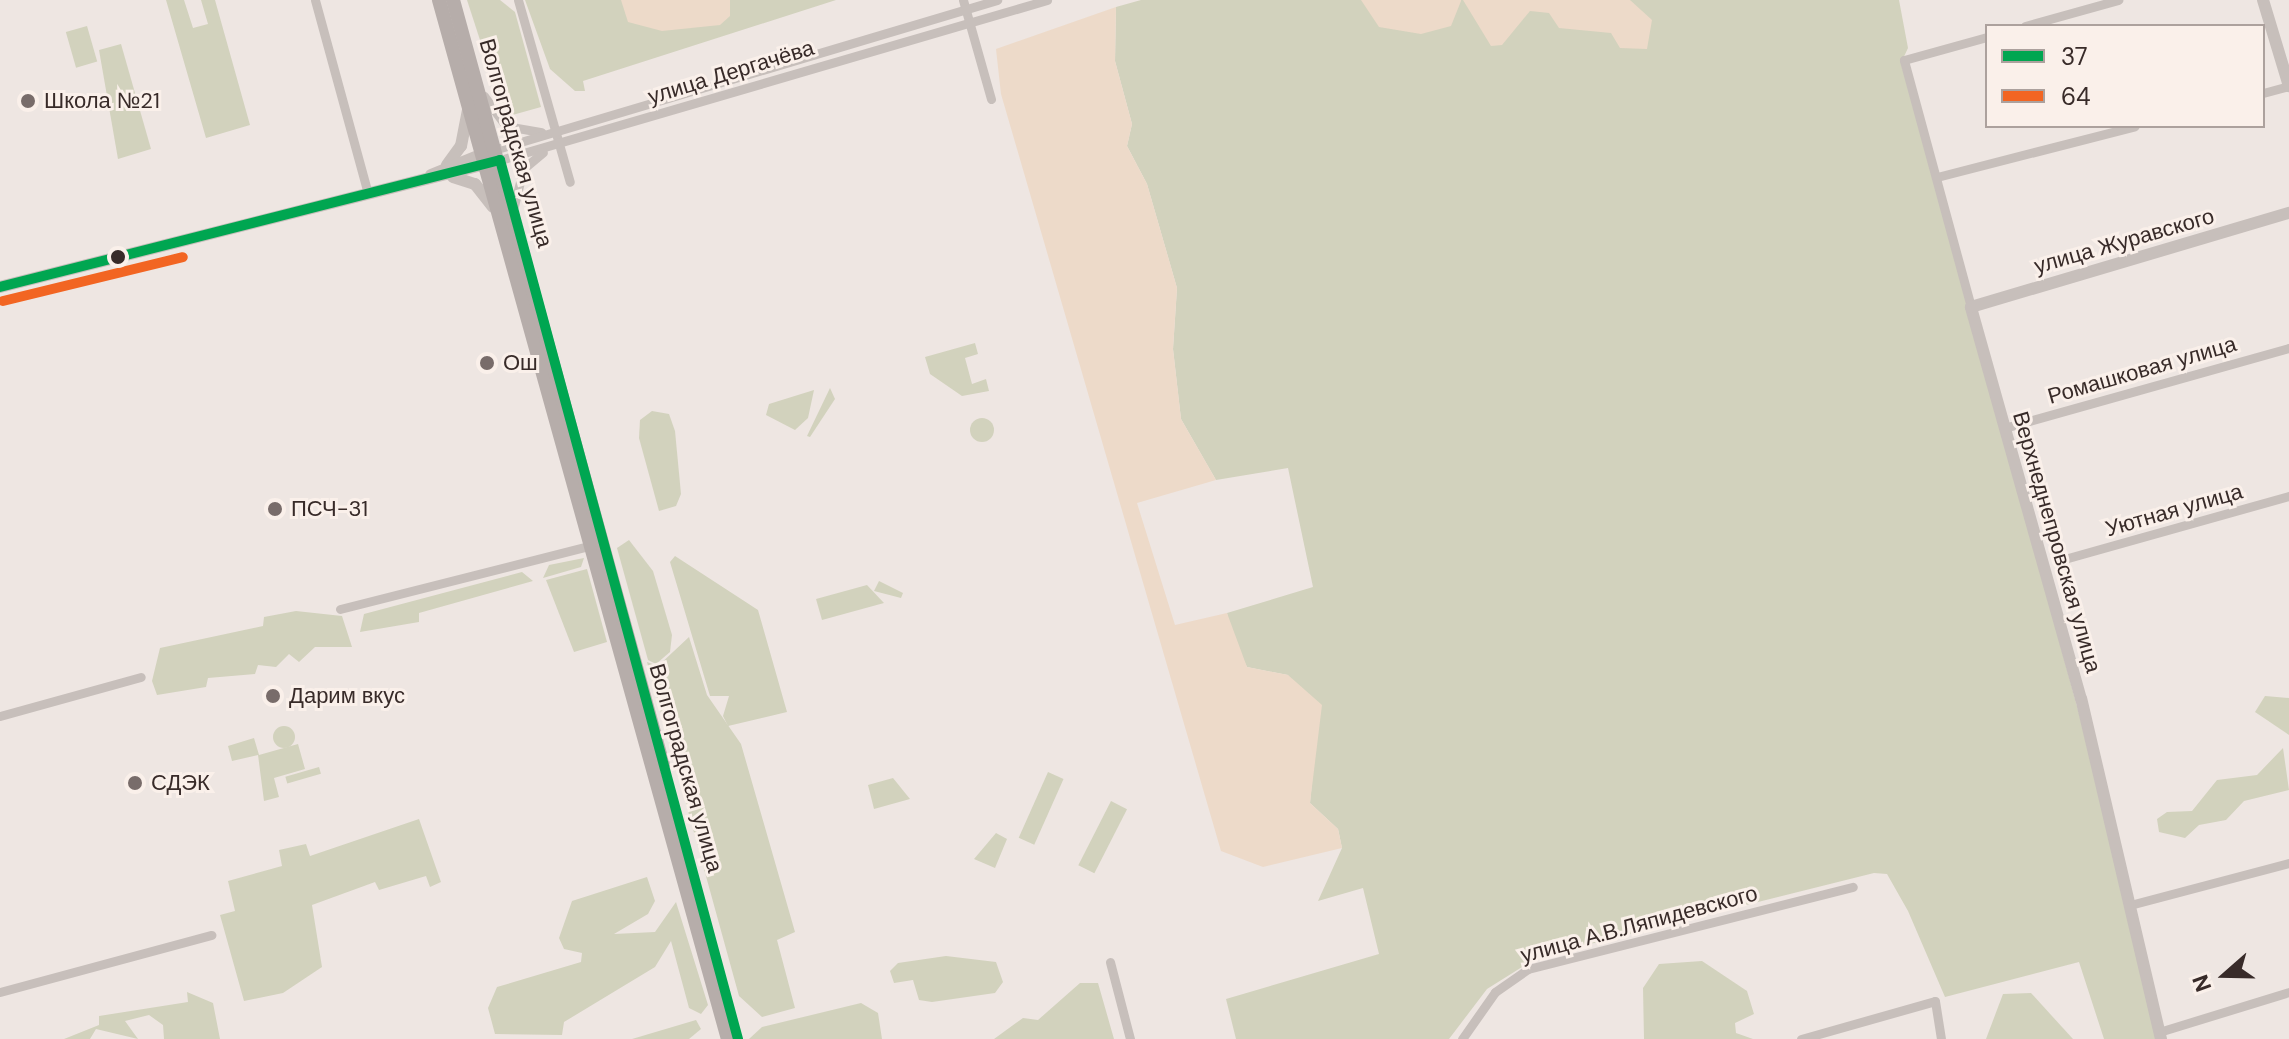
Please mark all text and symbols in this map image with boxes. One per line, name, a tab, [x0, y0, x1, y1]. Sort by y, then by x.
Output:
legend	[1985, 24, 2265, 128]
street label: улица Дергачёва	[645, 34, 817, 110]
street label: Волгоградская улица	[474, 36, 558, 250]
text: 37	[2061, 41, 2088, 72]
text: 64	[2061, 81, 2091, 112]
place label: Школа №21	[44, 88, 160, 114]
marker: Школа №21	[19, 92, 37, 110]
street label: улица Журавского	[2031, 203, 2217, 279]
unlabelled marker	[110, 249, 126, 265]
street label: Ромашковая улица	[2045, 330, 2239, 410]
place label: Ош	[503, 350, 538, 376]
marker: Ош	[478, 354, 496, 372]
street label: Верхнеднепровская улица	[2007, 408, 2107, 676]
street label: Уютная улица	[2102, 478, 2246, 542]
place label: ПСЧ-31	[291, 496, 368, 522]
marker: ПСЧ-31	[266, 500, 284, 518]
street label: Волгоградская улица	[644, 661, 728, 875]
place label: Дарим вкус	[289, 683, 405, 709]
marker: Дарим вкус	[264, 687, 282, 705]
place label: СДЭК	[151, 770, 210, 796]
marker: СДЭК	[126, 774, 144, 792]
street label: улица А.В.Ляпидевского	[1518, 880, 1760, 968]
north arrow	[2185, 935, 2265, 1015]
text: N	[2186, 971, 2218, 996]

